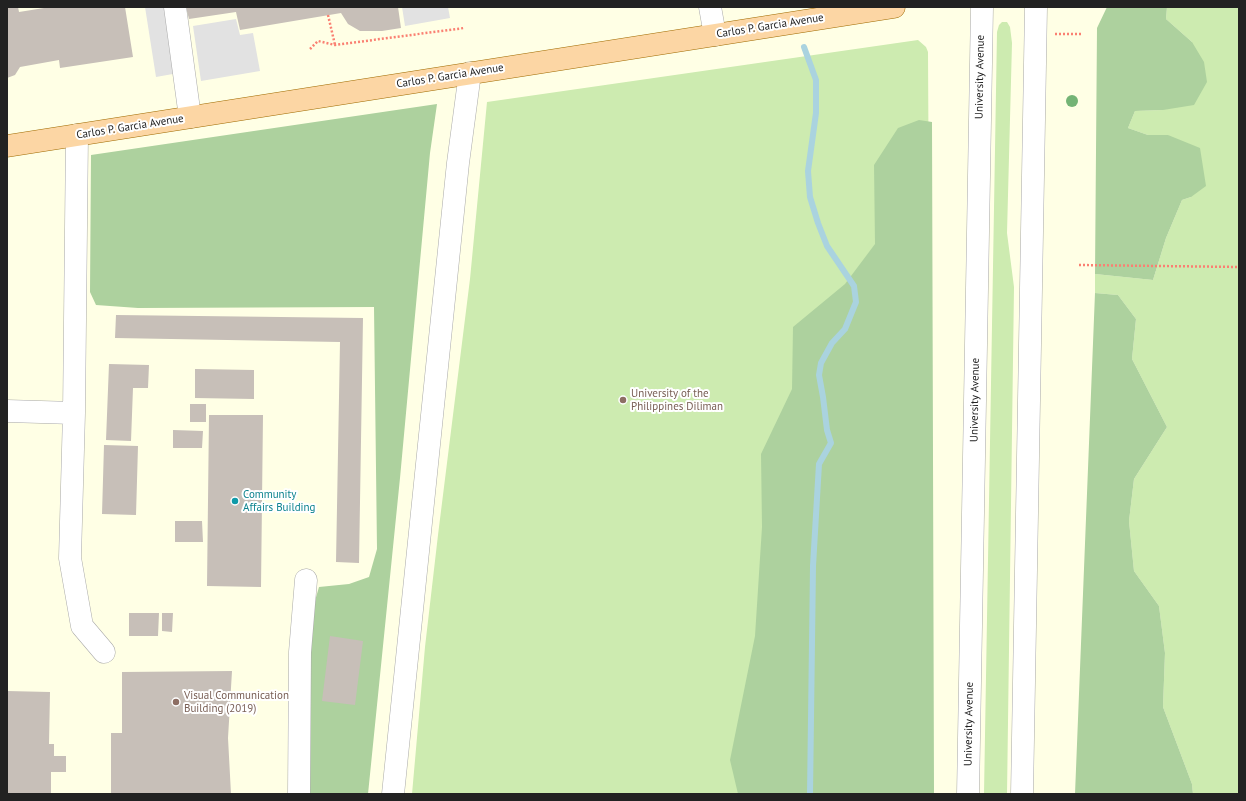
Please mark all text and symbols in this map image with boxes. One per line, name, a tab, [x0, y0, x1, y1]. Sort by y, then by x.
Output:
street label: Carlos P. Garcia Avenue	[715, 11, 825, 41]
street label: University Avenue	[973, 35, 987, 119]
street label: Carlos P. Garcia Avenue	[395, 61, 505, 91]
street label: Carlos P. Garcia Avenue	[75, 112, 185, 142]
street label: University Avenue	[968, 358, 982, 442]
place label: University of the Philippines Diliman	[631, 387, 723, 413]
marker: University of the Philippines Diliman	[618, 395, 628, 405]
place label: Community Affairs Building	[243, 488, 315, 514]
marker: Community Affairs Building	[230, 496, 240, 506]
street label: University Avenue	[962, 682, 976, 766]
place label: Visual Communication Building (2019)	[184, 689, 289, 715]
marker: Visual Communication Building (2019)	[171, 697, 181, 707]

